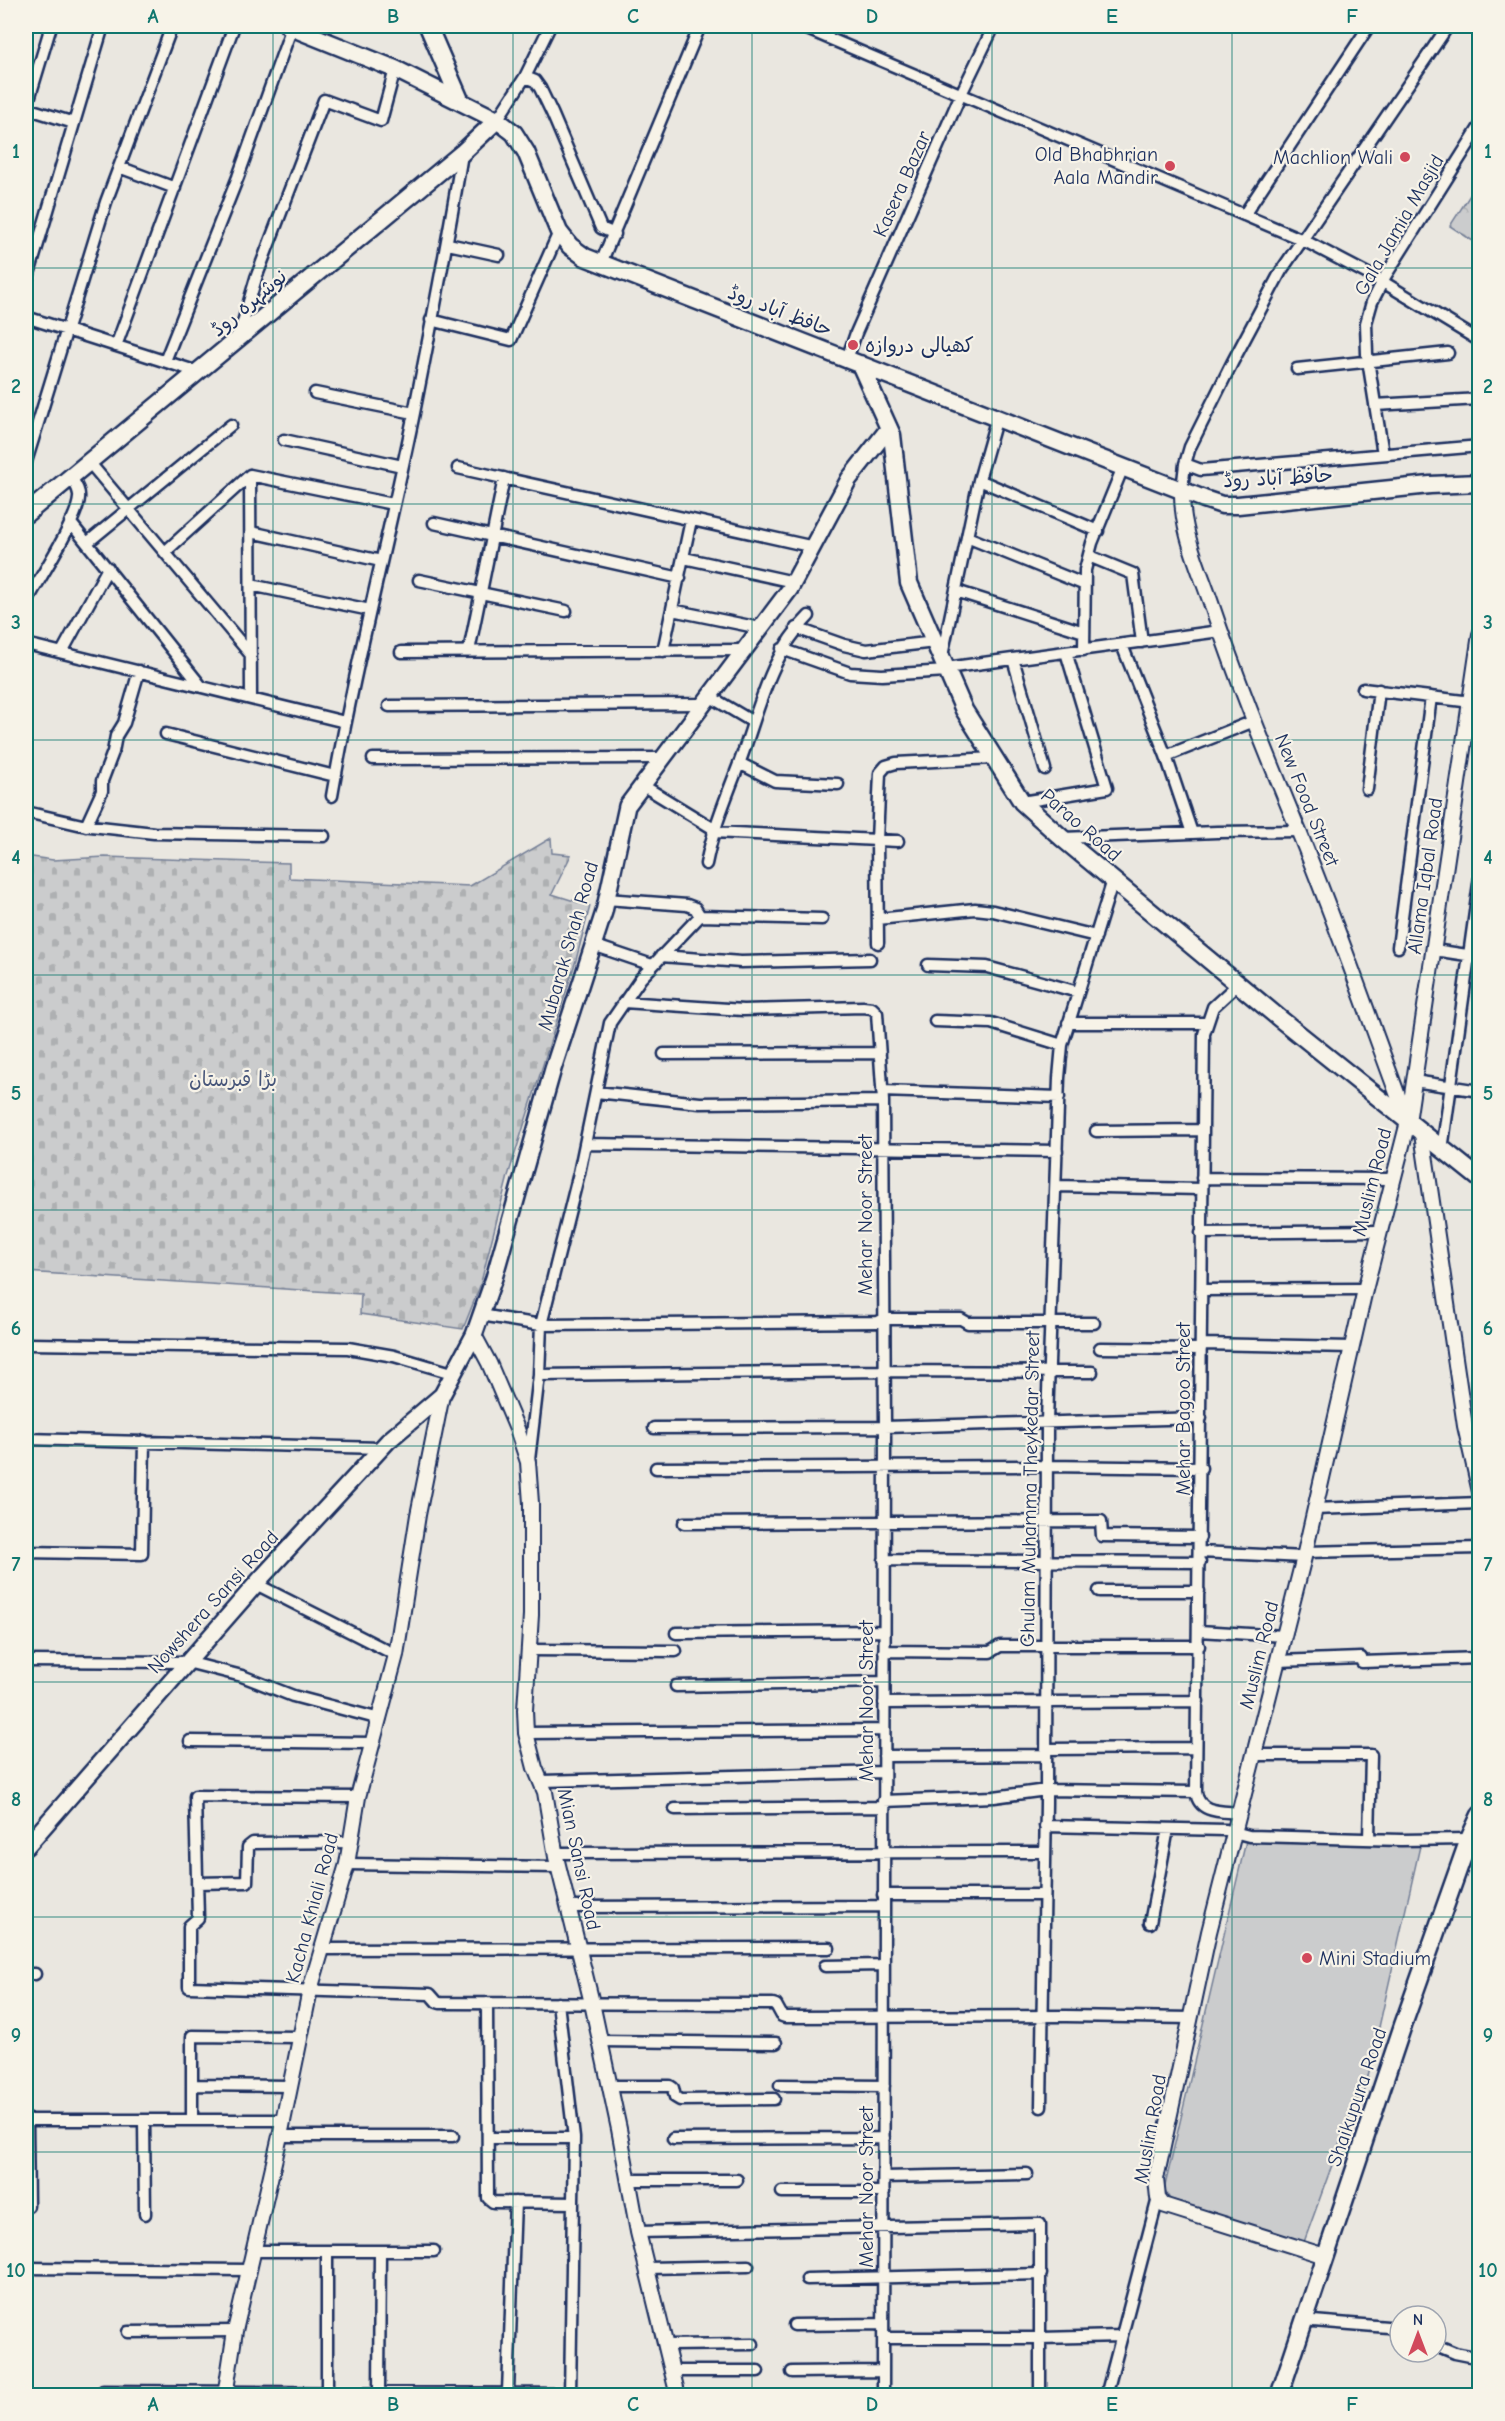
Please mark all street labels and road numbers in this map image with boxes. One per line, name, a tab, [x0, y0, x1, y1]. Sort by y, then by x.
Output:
street label: Kasera Bazar	[868, 127, 936, 241]
street label: Gala Jamia Masjid	[1349, 150, 1449, 300]
street label: نوشہرہ روڈ	[207, 265, 292, 342]
street label: حافظ آباد روڈ	[725, 281, 835, 341]
street label: حافظ آباد روڈ	[1223, 464, 1333, 492]
street label: New Food Street	[1270, 730, 1345, 871]
street label: Parao Road	[1036, 784, 1126, 866]
street label: Allama Iqbal Road	[1403, 796, 1447, 956]
street label: Mubarak Shah Road	[533, 859, 603, 1033]
street label: Muslim Road	[1347, 1126, 1397, 1238]
street label: Mehar Noor Street	[854, 1133, 877, 1296]
street label: Mehar Bagoo Street	[1172, 1321, 1195, 1496]
street label: Ghulam Muhamma Theykedar Street	[1016, 1329, 1044, 1647]
street label: Nowshera Sansi Road	[143, 1526, 283, 1678]
street label: Muslim Road	[1234, 1599, 1284, 1711]
street label: Mehar Noor Street	[855, 1619, 878, 1782]
street label: Mian Sansi Road	[553, 1786, 605, 1932]
street label: Kacha Khiali Road	[281, 1830, 343, 1986]
street label: Shaikupura Road	[1323, 2025, 1391, 2169]
street label: Muslim Road	[1129, 2073, 1171, 2185]
street label: Mehar Noor Street	[855, 2105, 878, 2268]

